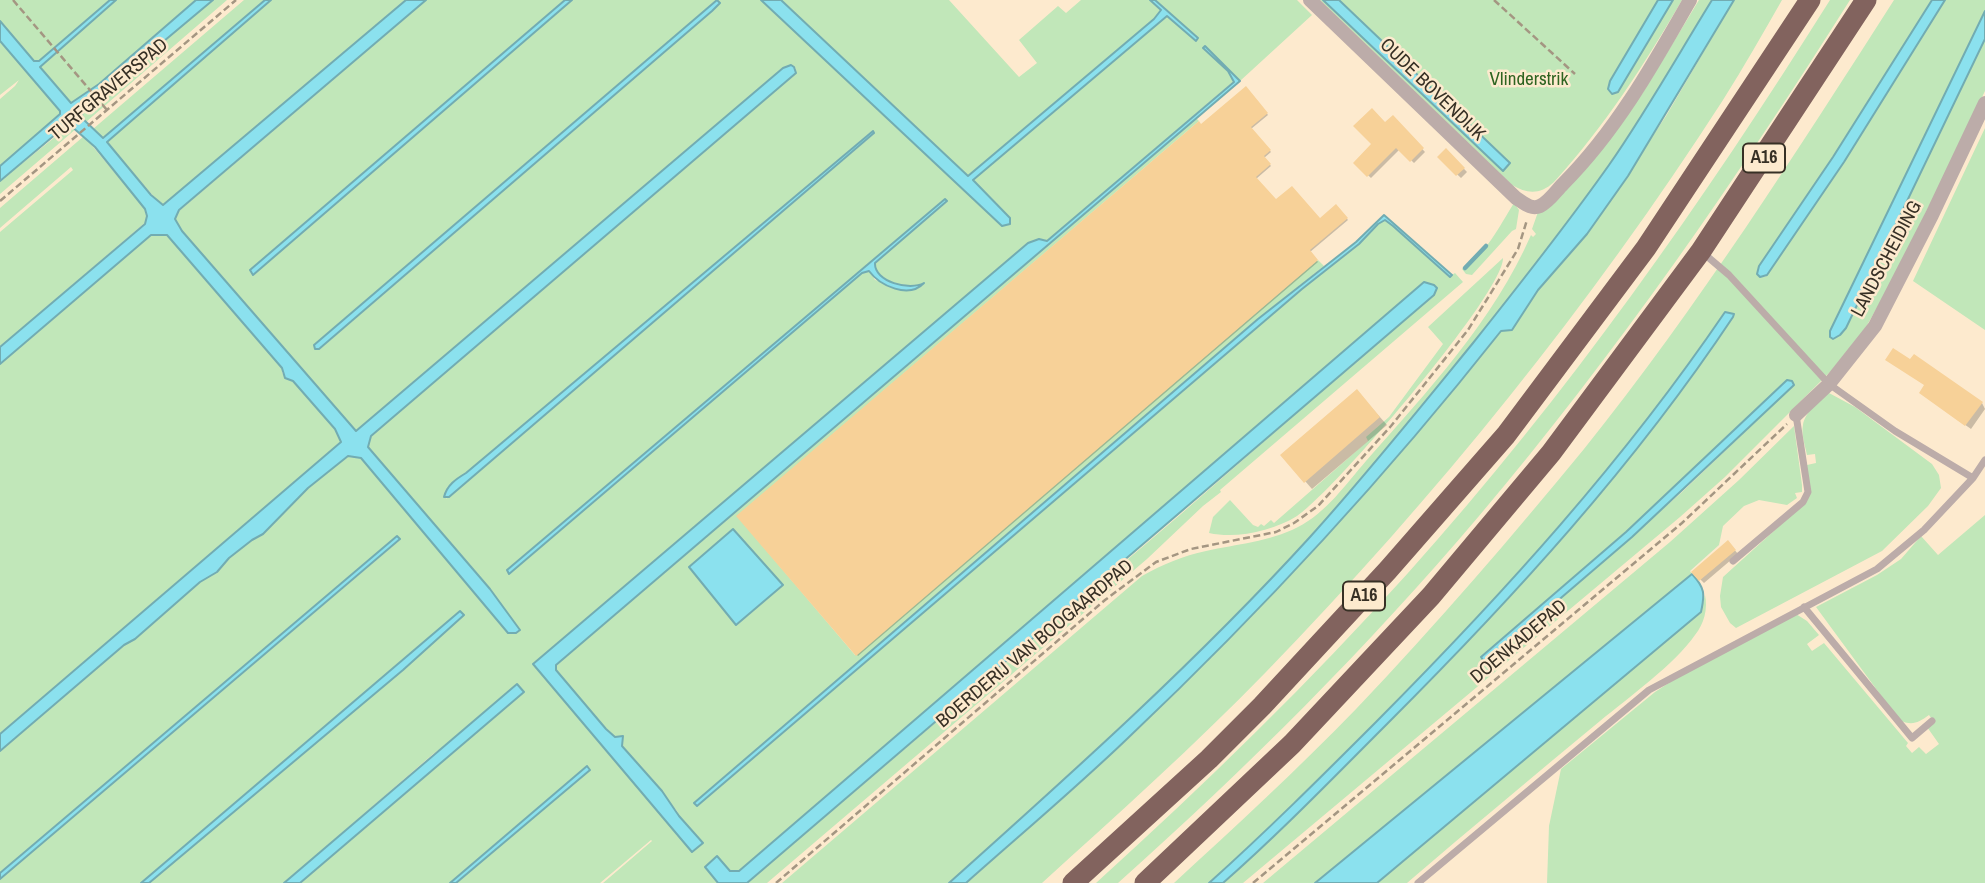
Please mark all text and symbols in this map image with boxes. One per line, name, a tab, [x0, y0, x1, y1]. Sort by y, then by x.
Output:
street label: TURFGRAVERSPAD	[45, 34, 173, 146]
street label: OUDE BOVENDIJK	[1375, 34, 1489, 146]
park label: Vlinderstrik	[1490, 69, 1568, 91]
road number: A16	[1743, 144, 1785, 173]
street label: LANDSCHEIDING	[1847, 197, 1927, 321]
street label: BOERDERIJ VAN BOOGAARDPAD	[932, 555, 1138, 733]
road number: A16	[1343, 582, 1385, 610]
street label: DOENKADEPAD	[1466, 595, 1572, 689]

